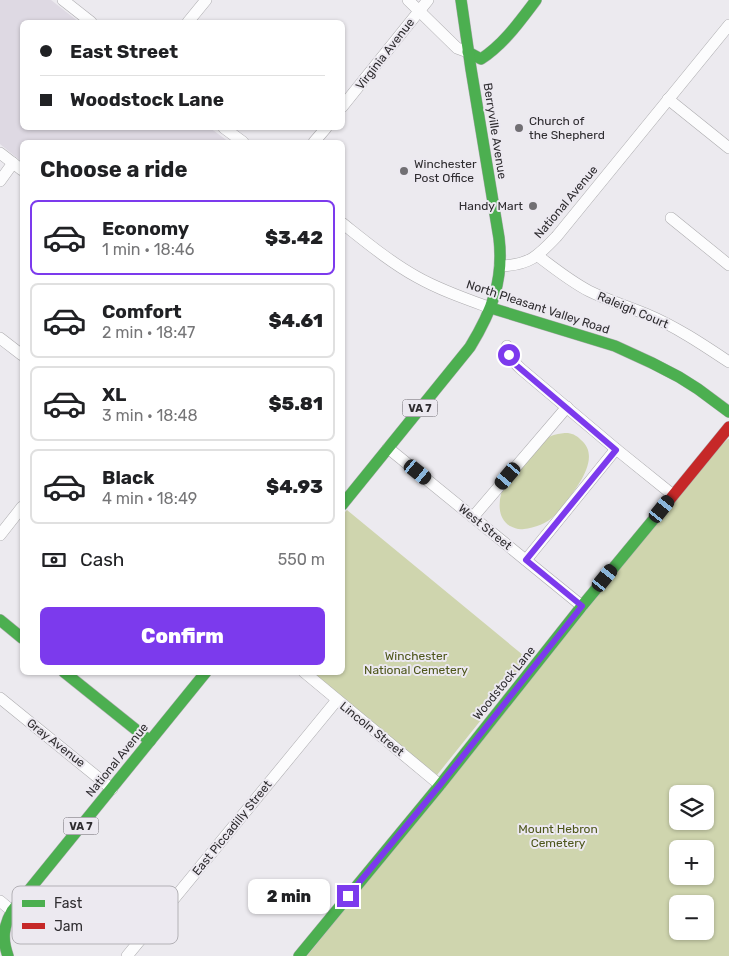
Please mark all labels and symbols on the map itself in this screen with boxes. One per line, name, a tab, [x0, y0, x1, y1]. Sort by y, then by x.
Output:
street label: Virginia Avenue	[353, 15, 417, 92]
street label: Berryville Avenue	[480, 82, 510, 180]
place label: Church of the Shepherd	[529, 114, 605, 142]
marker: Church of the Shepherd	[513, 122, 525, 134]
place label: Winchester Post Office	[414, 157, 477, 185]
street label: National Avenue	[531, 162, 601, 241]
marker: Winchester Post Office	[398, 165, 410, 177]
place label: Handy Mart	[459, 199, 523, 213]
marker: Handy Mart	[527, 200, 539, 212]
street label: North Pleasant Valley Road	[465, 277, 611, 337]
street label: Raleigh Court	[595, 289, 671, 331]
route start	[498, 344, 520, 366]
road number: VA 7	[402, 399, 438, 416]
car	[401, 457, 434, 487]
car	[492, 460, 523, 492]
car	[646, 493, 677, 525]
street label: West Street	[456, 501, 515, 553]
car	[589, 562, 620, 594]
street label: Woodstock Lane	[470, 643, 538, 723]
park label: Winchester National Cemetery	[364, 649, 468, 677]
street label: Lincoln Street	[337, 699, 407, 759]
street label: Gray Avenue	[24, 716, 88, 770]
street label: National Avenue	[83, 720, 151, 800]
street label: East Piccadilly Street	[189, 778, 275, 878]
road number: VA 7	[64, 818, 98, 834]
park label: Mount Hebron Cemetery	[518, 822, 598, 850]
callout: 2 min	[248, 878, 330, 914]
route end	[337, 885, 359, 907]
legend	[12, 886, 178, 944]
text: Fast	[54, 895, 83, 912]
text: Jam	[54, 918, 83, 935]

